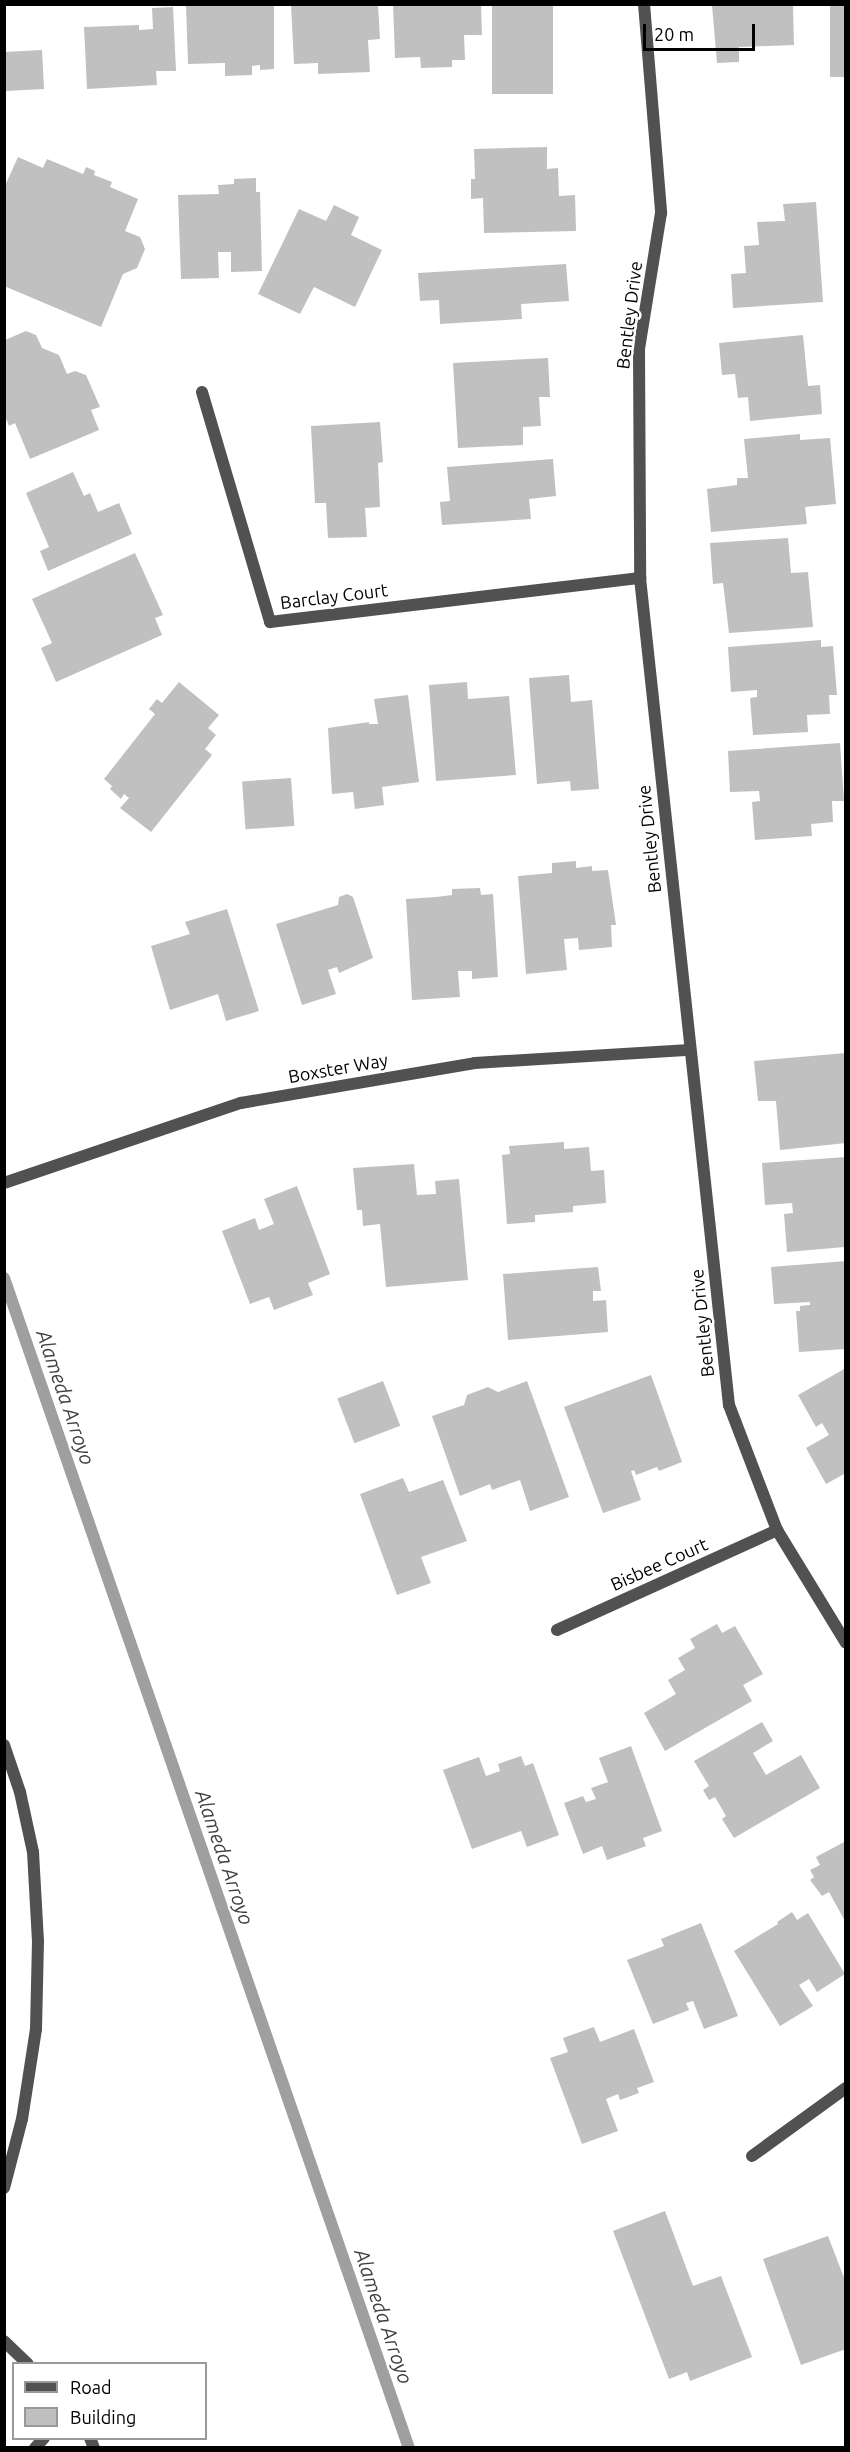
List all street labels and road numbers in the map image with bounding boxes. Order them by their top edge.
street label: Bentley Drive [612,260,646,370]
street label: Barclay Court [279,579,389,613]
street label: Bentley Drive [633,784,665,894]
street label: Boxster Way [286,1049,390,1087]
street label: Bentley Drive [686,1268,718,1378]
street label: Bisbee Court [607,1533,711,1595]

